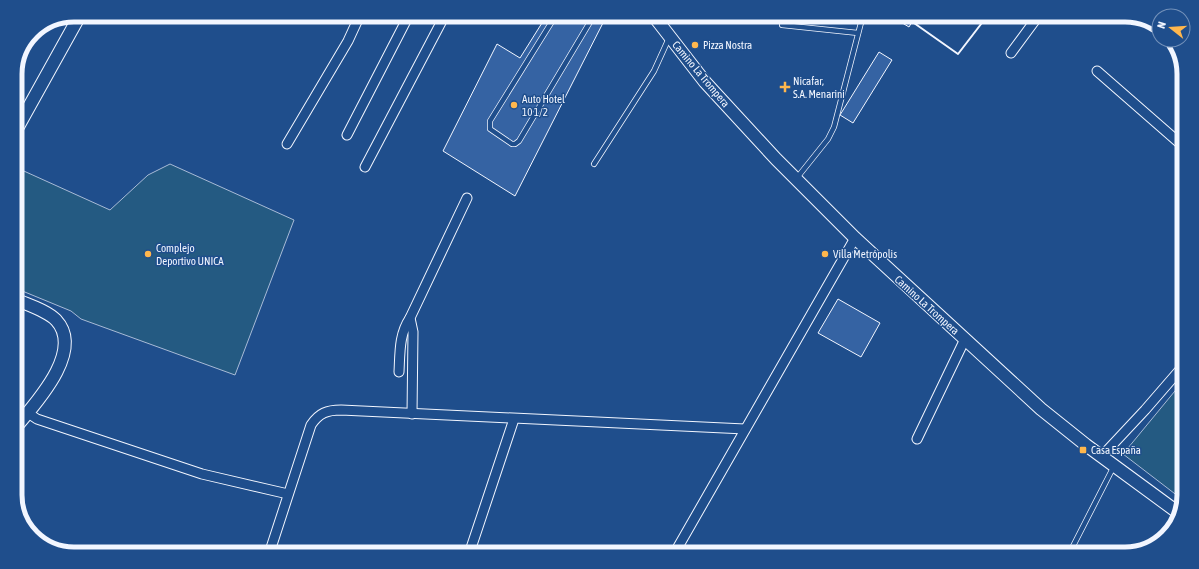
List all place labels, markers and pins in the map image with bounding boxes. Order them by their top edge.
place label: Pizza Nostra [703,39,752,51]
marker: Pizza Nostra [690,40,700,50]
place label: Nicafar, S.A. Menarini [793,75,845,100]
marker: Nicafar, S.A. Menarini [780,82,790,92]
place label: Auto Hotel 10 1/2 [522,93,565,118]
marker: Auto Hotel 10 1/2 [509,100,519,110]
place label: Complejo Deportivo UNICA [156,242,224,267]
place label: Villa Metrópolis [833,248,897,260]
marker: Complejo Deportivo UNICA [143,249,153,259]
marker: Villa Metrópolis [820,249,830,259]
place label: Casa España [1091,444,1141,456]
marker: Casa España [1078,445,1088,455]

